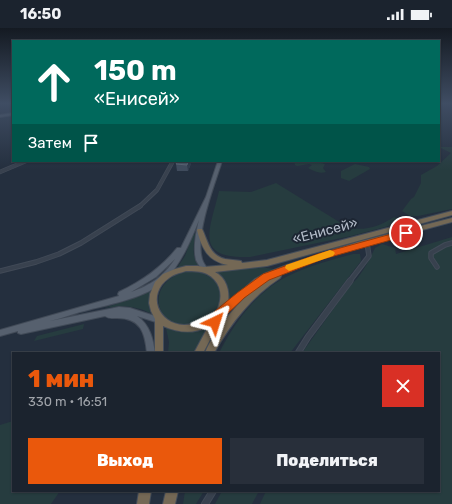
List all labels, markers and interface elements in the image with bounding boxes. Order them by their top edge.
text: 16:50 [20,5,62,23]
text: 150 m [94,54,177,87]
icon: ahead [28,56,80,108]
text: «Енисей» [94,88,180,110]
icon: arrive [80,132,102,154]
text: Затем [28,134,72,152]
street label: «Енисей» [291,214,359,248]
pin [389,216,423,250]
icon: arrive [395,222,417,244]
position arrow [194,301,236,343]
text: 1 мин [28,365,94,393]
button: close [382,365,424,407]
text: 330 m · 16:51 [28,394,107,409]
button: Выход [28,438,222,484]
button: Поделиться [230,438,424,484]

